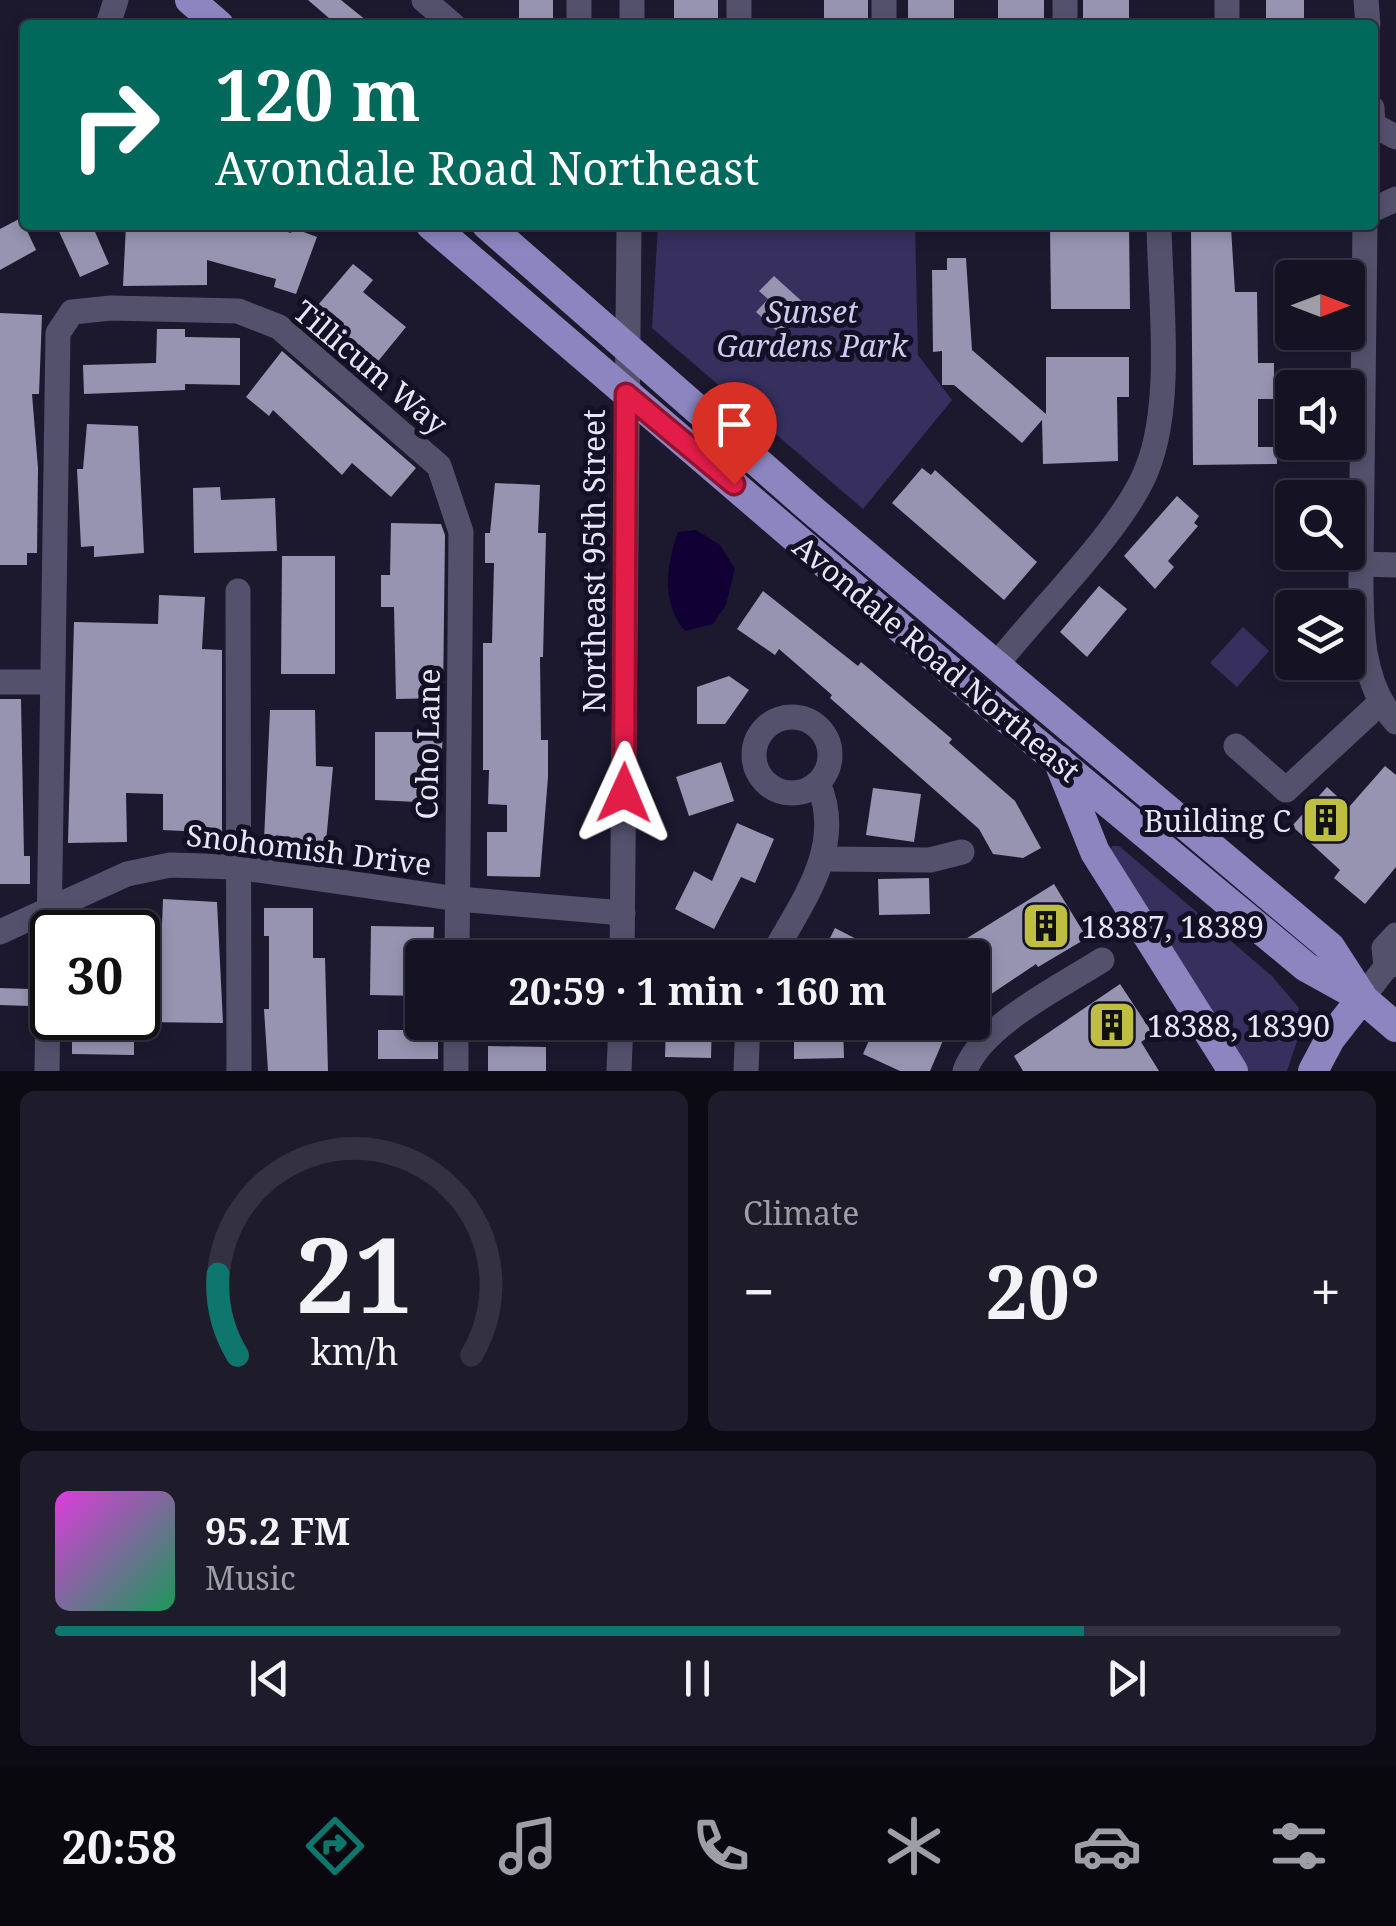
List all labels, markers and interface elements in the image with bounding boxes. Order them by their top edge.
text: 120 m [215,46,421,142]
icon: right [50,60,180,190]
text: Avondale Road Northeast [215,137,759,198]
north arrow [1275,260,1365,350]
map controls [1275,260,1365,680]
street label: Tillicum Way [286,291,456,443]
park label: Sunset Gardens Park [716,291,909,366]
button: sound [1275,370,1365,460]
pin [692,382,777,485]
icon: arrive [707,397,762,452]
street label: Northeast 95th Street [573,409,614,713]
button: search [1275,480,1365,570]
street label: Avondale Road Northeast [785,526,1089,790]
button: layers [1275,590,1365,680]
street label: Coho Lane [405,668,449,820]
position arrow [572,741,676,845]
building icon: Building C [1300,794,1352,846]
place label: Building C [1144,800,1291,841]
street label: Snohomish Drive [184,814,434,884]
building icon: 18387, 18389 [1020,900,1072,952]
place label: 18387, 18389 [1081,906,1264,947]
speed limit sign: 30 [30,910,160,1040]
text: 20:59 · 1 min · 160 m [508,964,887,1016]
building icon: 18388, 18390 [1086,999,1138,1051]
place label: 18388, 18390 [1147,1005,1330,1046]
text: Climate [743,1191,859,1234]
text: 21 [295,1202,413,1343]
text: 20° [985,1239,1100,1341]
text: − [743,1253,775,1328]
text: + [1310,1253,1341,1328]
text: km/h [310,1327,398,1375]
text: 95.2 FM [205,1504,350,1556]
text: Music [205,1556,296,1599]
icon: previous [242,1651,297,1706]
icon: pause [670,1651,725,1706]
icon: next [1099,1651,1154,1706]
icon: directions [300,1811,370,1881]
icon: music [493,1811,563,1881]
icon: phone [686,1811,756,1881]
icon: climate [879,1811,949,1881]
icon: car [1072,1811,1142,1881]
icon: filters [1264,1811,1334,1881]
text: 20:58 [61,1816,177,1877]

